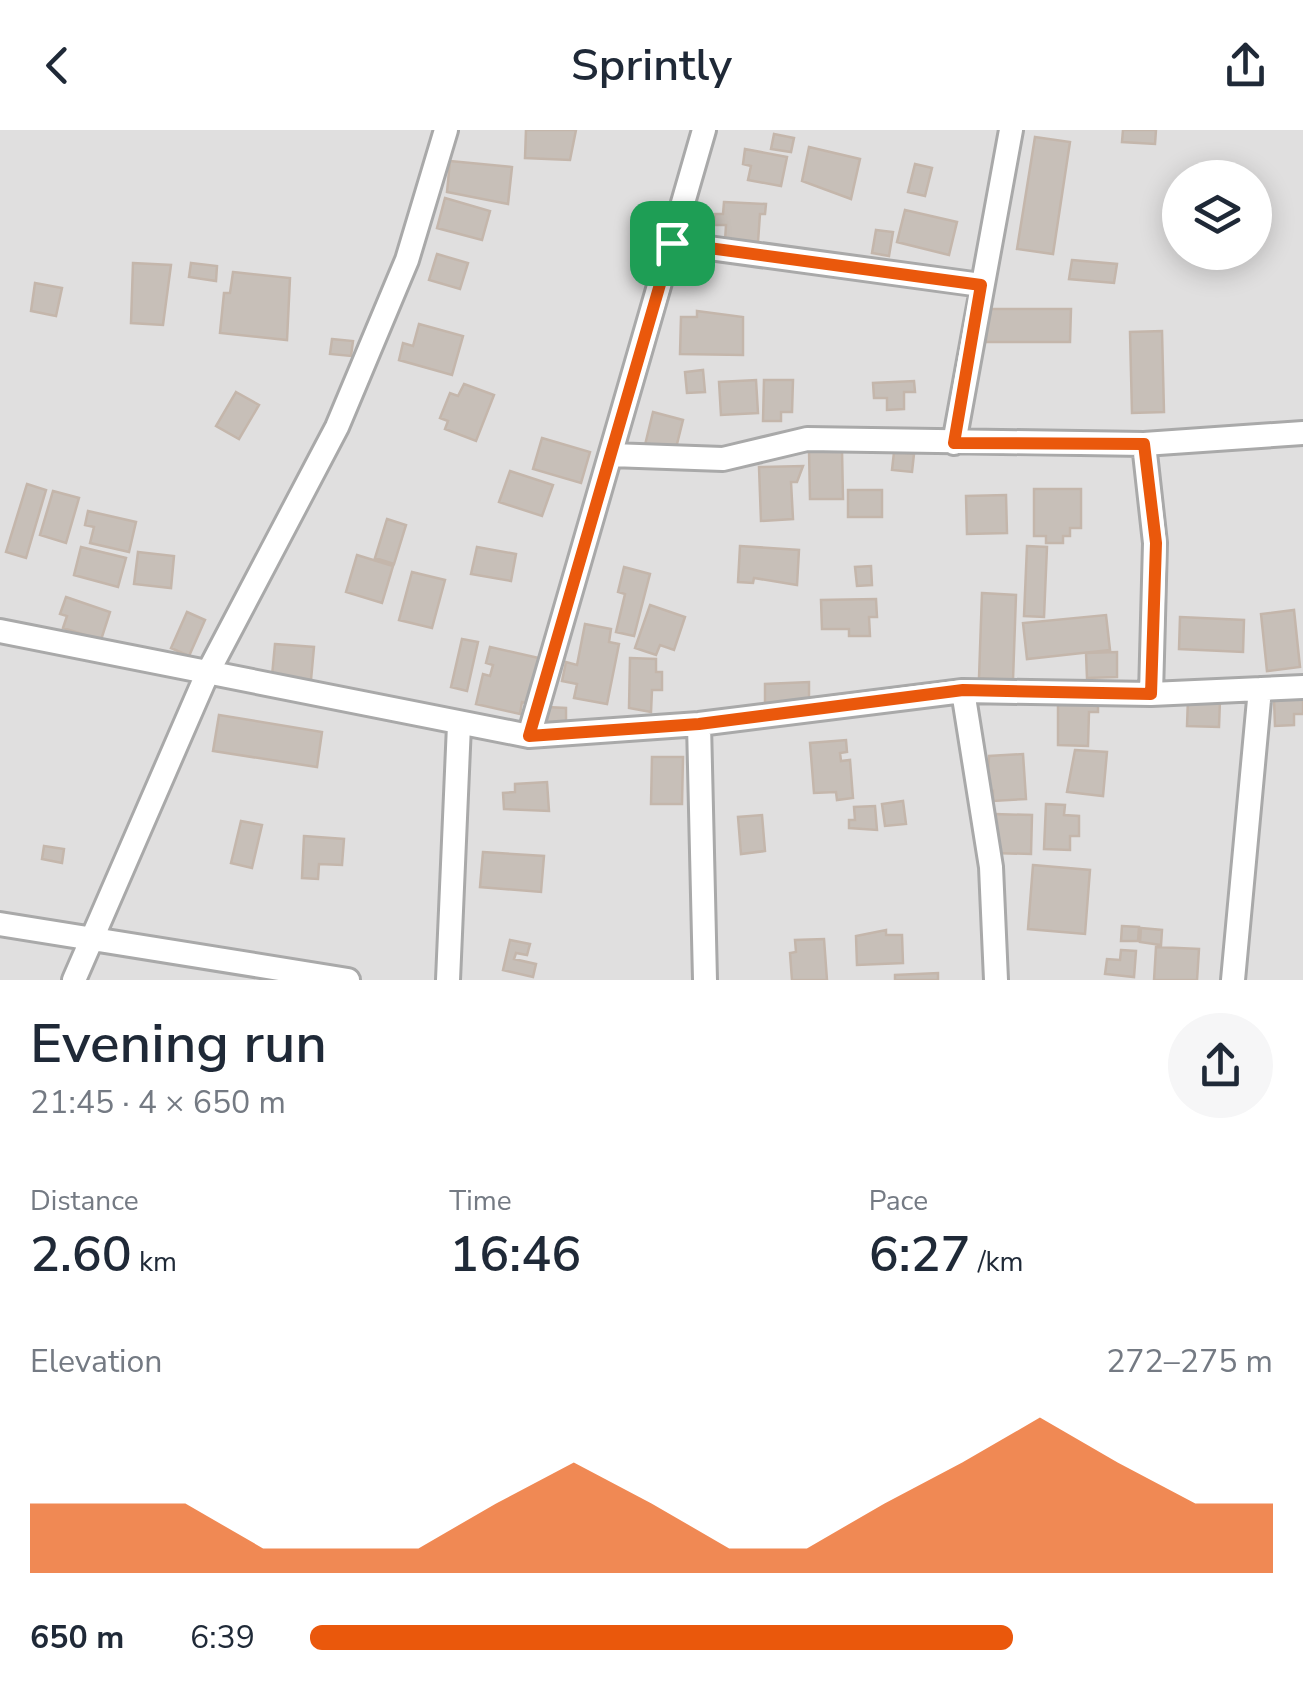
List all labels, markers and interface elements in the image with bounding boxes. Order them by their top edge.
text: Sprintly [571,35,732,96]
icon: back [30,38,85,93]
icon: share [1218,38,1273,93]
map controls [1162,160,1272,270]
button: layers [1162,160,1272,270]
pin [630,201,715,286]
icon: arrive [645,216,700,271]
text: Evening run [30,1006,327,1081]
button: share [1168,1013,1273,1118]
text: 21:45 · 4 × 650 m [30,1081,286,1124]
text: Distance [30,1182,139,1220]
text: Time [449,1182,512,1220]
text: Pace [869,1182,928,1220]
text: 2.60 [30,1220,132,1289]
text: 16:46 [449,1220,581,1289]
text: 6:27 [869,1220,971,1289]
text: km [132,1243,177,1281]
text: /km [971,1243,1024,1281]
text: Elevation [30,1340,163,1383]
text: 272–275 m [1106,1340,1273,1383]
text: 650 m [30,1616,124,1659]
text: 6:39 [190,1616,255,1659]

